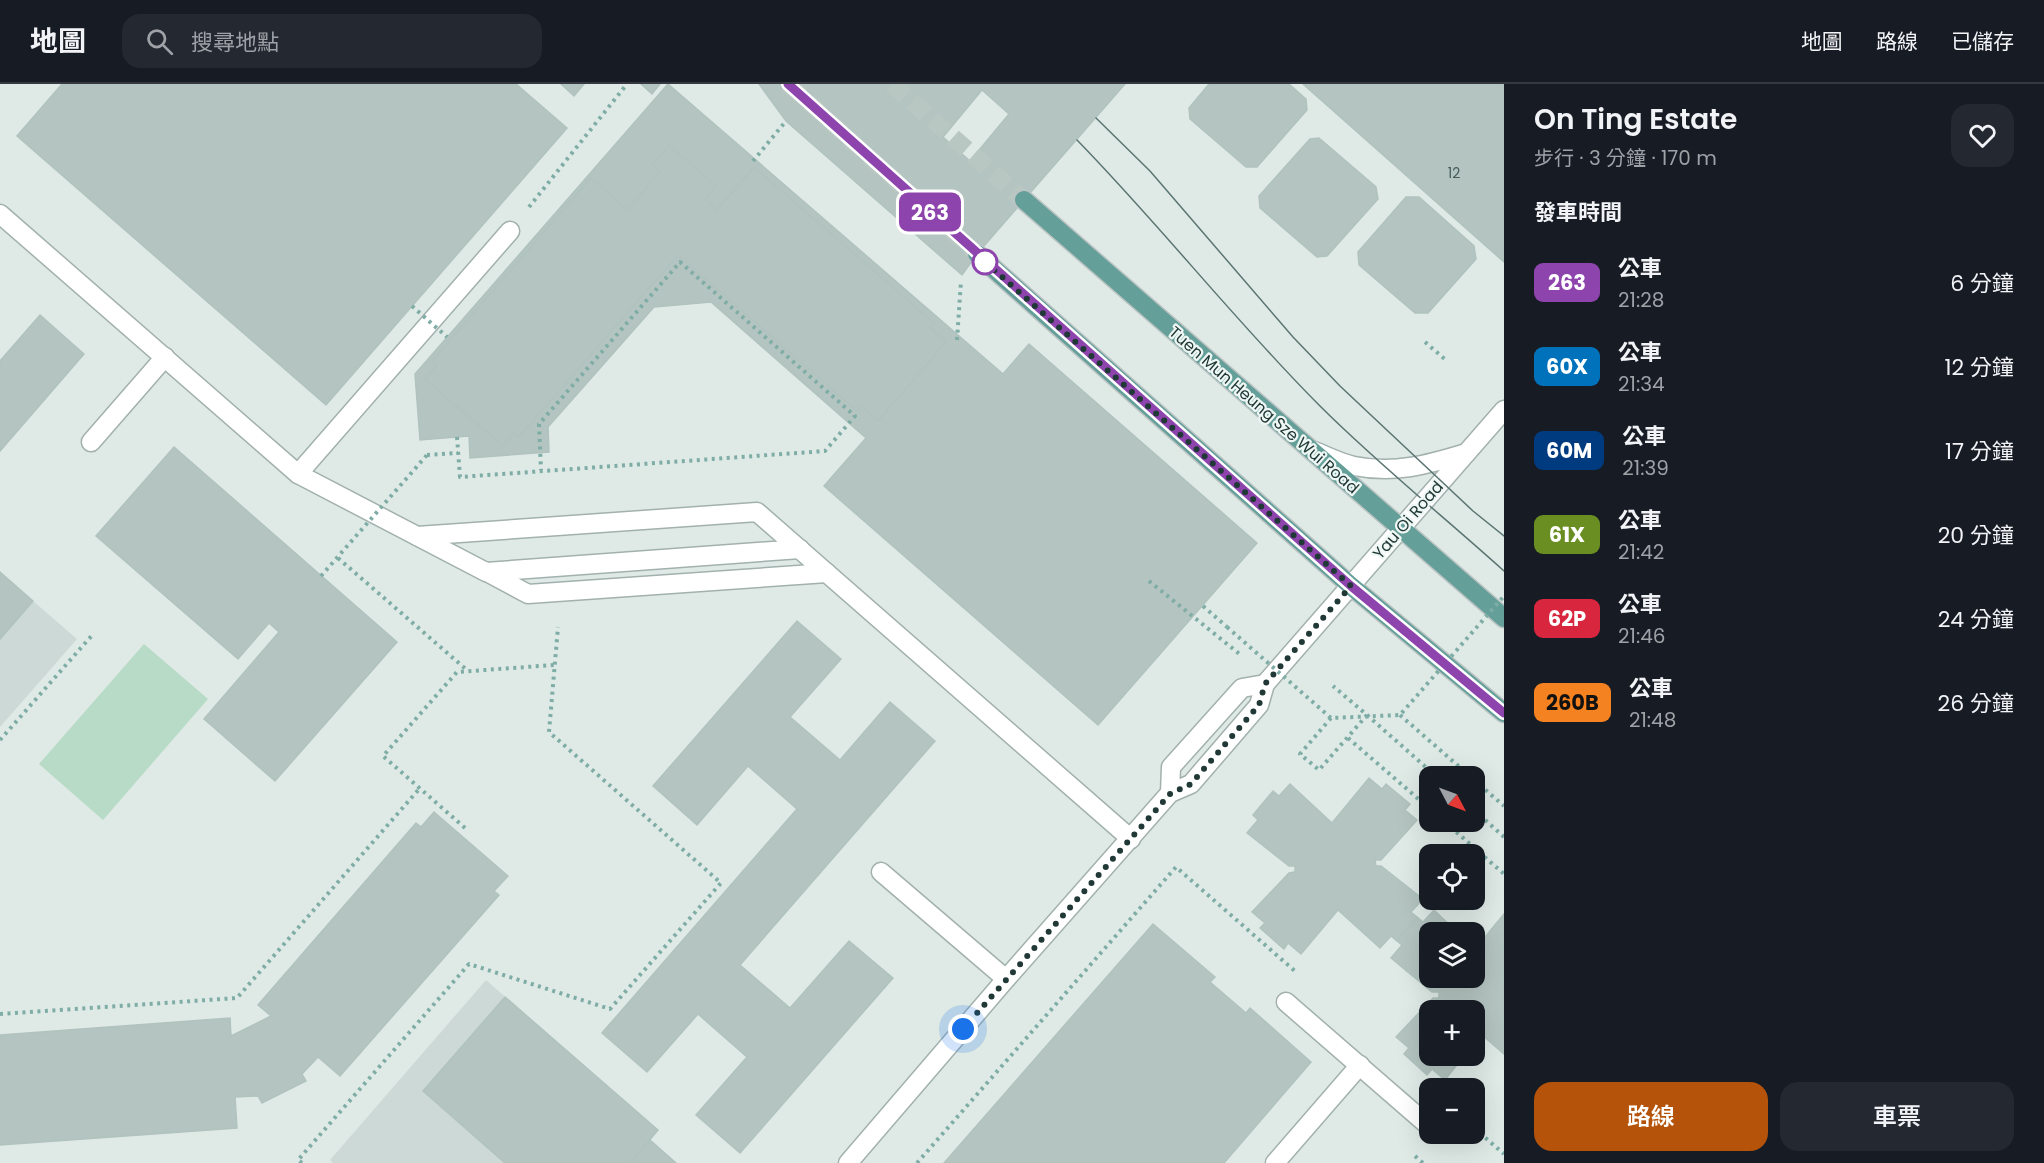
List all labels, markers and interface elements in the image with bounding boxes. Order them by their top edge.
search box [122,14,542,68]
text: 地圖 [30,22,86,61]
icon: search [143,25,176,58]
text: 搜尋地點 [191,27,279,58]
text: 地圖 [1801,27,1843,56]
text: 路線 [1876,27,1918,56]
text: 已儲存 [1951,27,2014,56]
text: On Ting Estate [1534,100,1737,139]
button: heart [1951,104,2014,167]
text: 步行 · 3 分鐘 · 170 m [1534,144,1717,172]
house number: 12 [1448,163,1460,183]
line badge: 263 [896,192,964,232]
text: 發車時間 [1534,197,1622,228]
text: 263 [911,198,949,227]
unlabelled marker [972,249,998,275]
text: 公車 [1618,253,1662,284]
text: 263 [1548,268,1586,297]
text: 6 分鐘 [1950,268,2014,299]
text: 21:28 [1618,286,1664,314]
street label: Tuen Mun Heung Sze Wui Road [1164,321,1364,499]
text: 公車 [1618,337,1662,368]
text: 60X [1546,352,1588,381]
text: 12 分鐘 [1944,352,2014,383]
text: 21:34 [1618,370,1665,398]
text: 公車 [1622,421,1666,452]
text: 60M [1546,436,1592,465]
text: 17 分鐘 [1945,436,2014,467]
text: 21:39 [1622,454,1669,482]
street label: Yau Oi Road [1367,476,1449,564]
text: 公車 [1618,505,1662,536]
text: 61X [1549,520,1585,549]
text: 20 分鐘 [1938,520,2014,551]
text: 21:42 [1618,538,1664,566]
text: 公車 [1618,589,1662,620]
text: 62P [1548,604,1586,633]
text: 24 分鐘 [1938,604,2014,635]
text: 21:46 [1618,622,1665,650]
text: 公車 [1629,673,1673,704]
text: 260B [1546,688,1599,717]
text: 26 分鐘 [1938,688,2014,719]
text: 21:48 [1629,706,1676,734]
north arrow [1419,766,1485,832]
map controls [1419,766,1485,1144]
button: locate [1419,844,1485,910]
button: layers [1419,922,1485,988]
button: + [1419,1000,1485,1066]
your location [948,1014,978,1044]
button: − [1419,1078,1485,1144]
button: 路線 [1534,1082,1768,1151]
button: 車票 [1780,1082,2014,1151]

